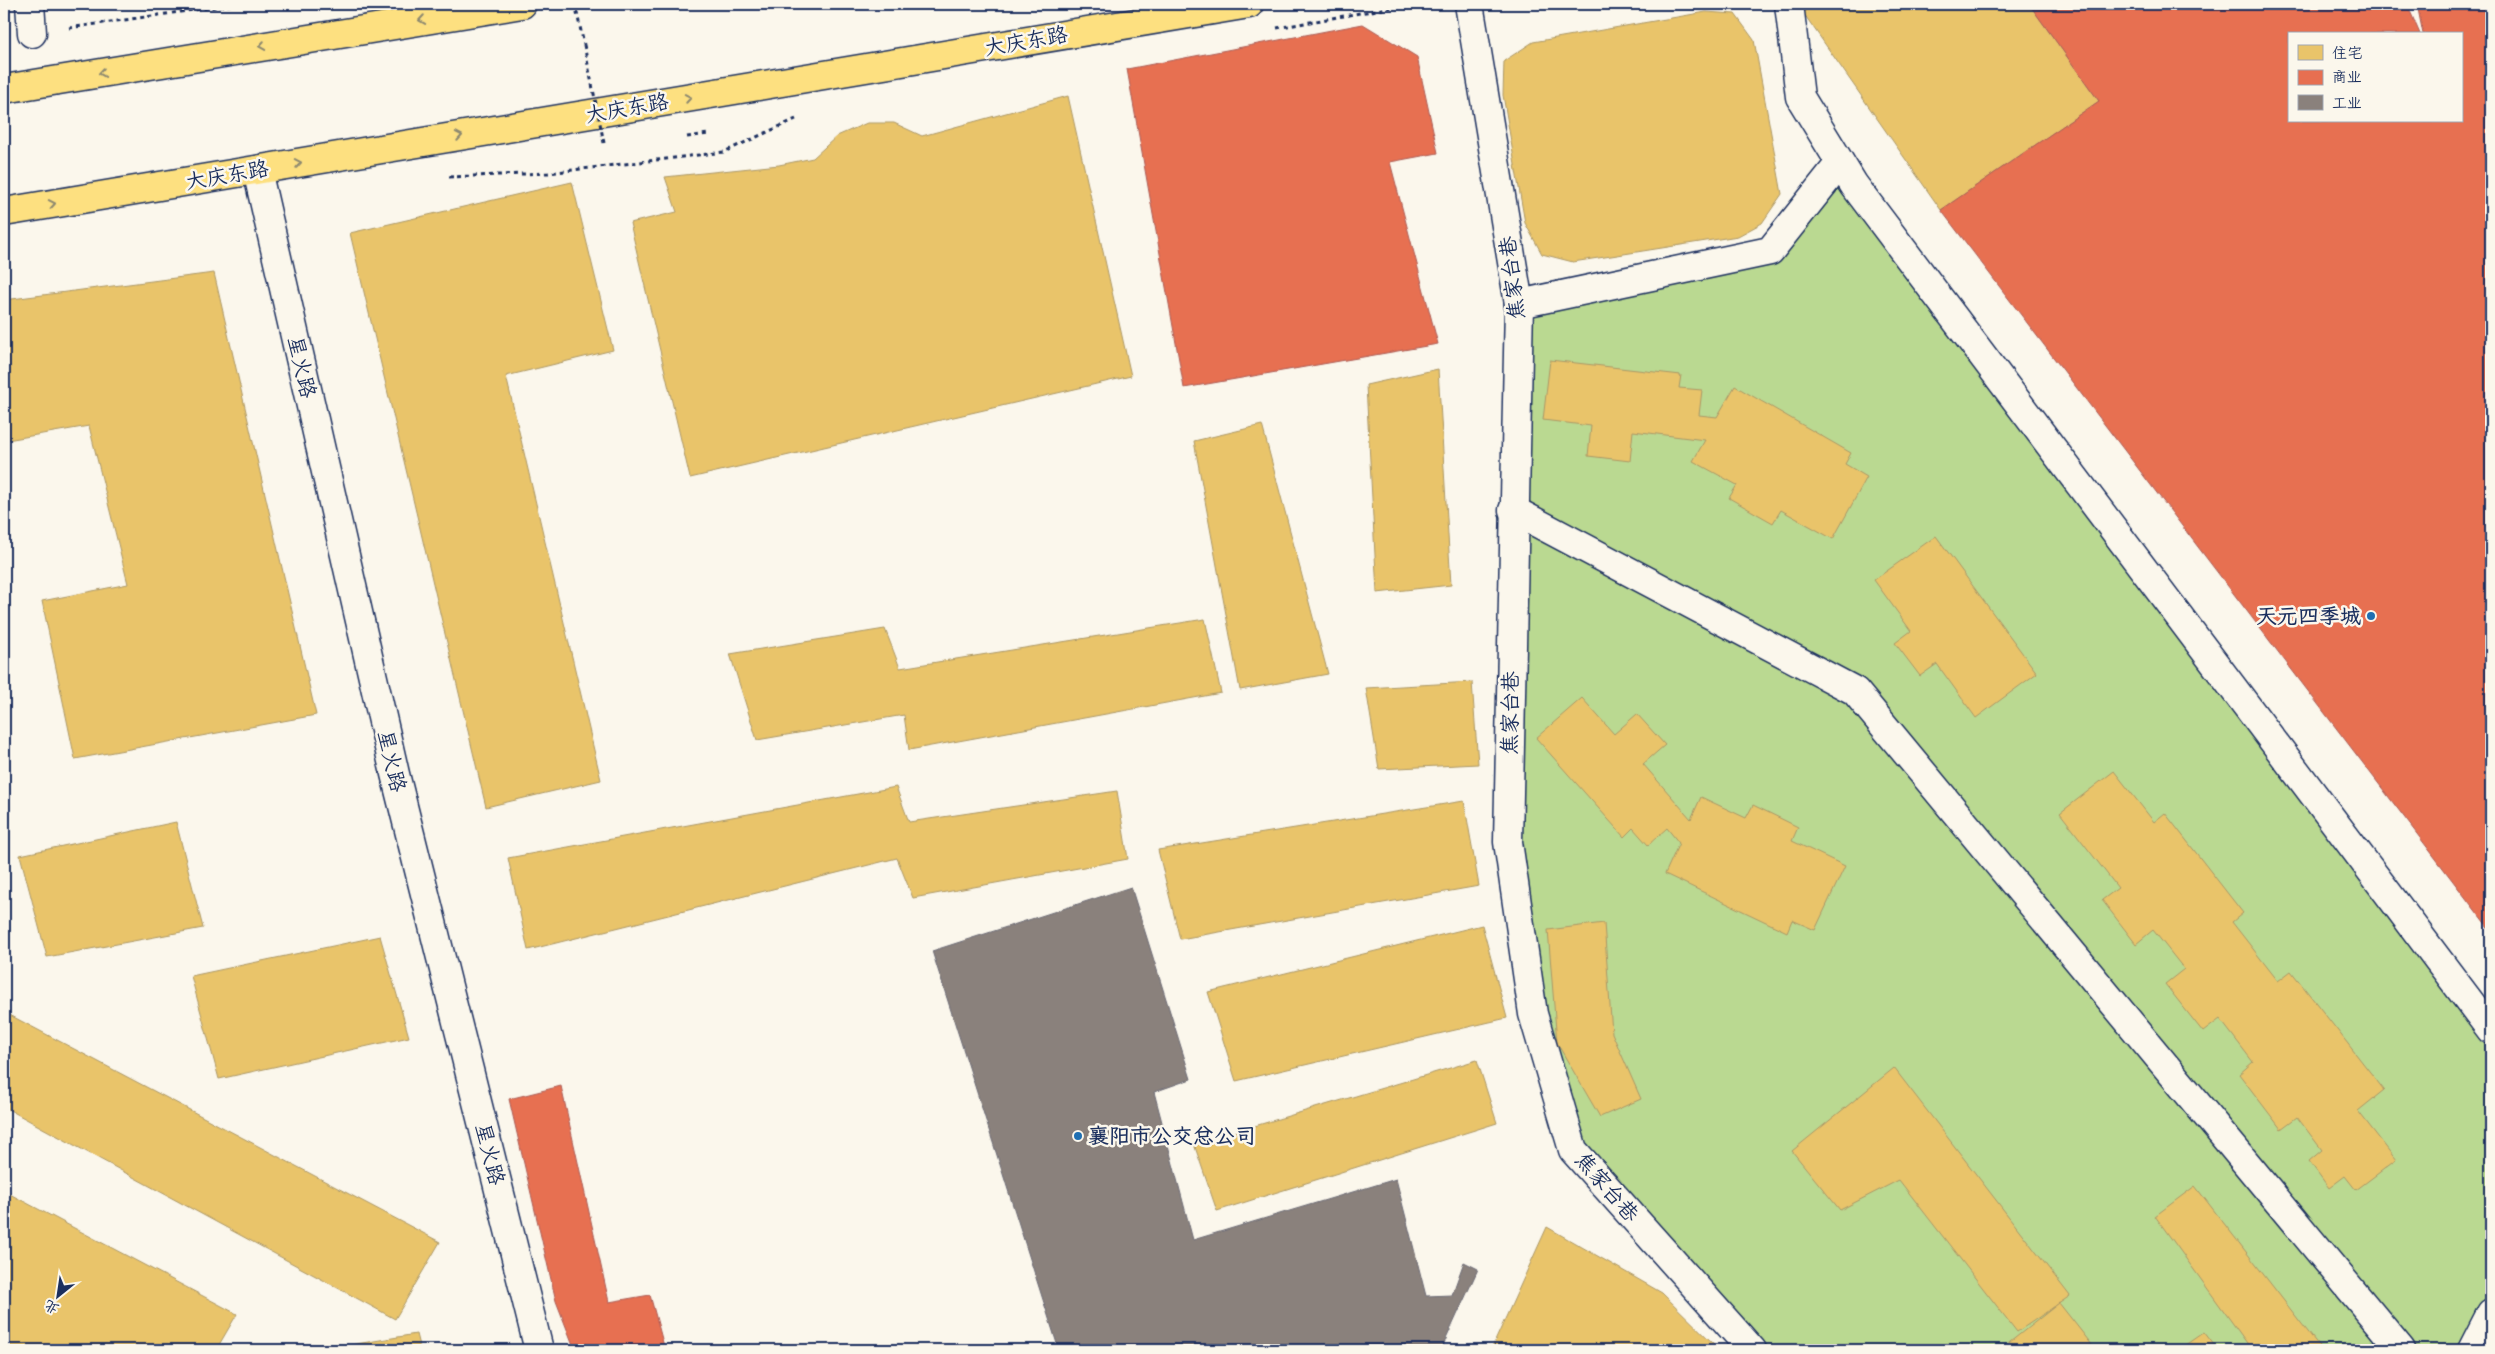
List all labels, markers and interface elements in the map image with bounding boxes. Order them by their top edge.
one-way arrow [418,15,427,25]
street label: 大庆东路 [982,21,1070,61]
legend [2288,32,2462,122]
one-way arrow [258,41,266,51]
text: 住宅 [2332,44,2362,63]
one-way arrow [97,67,106,77]
text: 商业 [2332,68,2362,87]
street label: 大庆东路 [583,88,671,128]
one-way arrow [684,93,692,103]
text: 工业 [2332,94,2362,113]
one-way arrow [454,132,463,142]
street label: 大庆东路 [183,155,271,195]
one-way arrow [294,158,303,168]
one-way arrow [47,200,56,210]
street label: 焦家台巷 [1494,235,1530,321]
street label: 星火路 [282,333,322,401]
place label: 天元四季城 [2256,603,2361,629]
marker: 天元四季城 [2365,610,2377,622]
street label: 焦家台巷 [1496,671,1524,755]
street label: 星火路 [372,727,412,795]
street label: 星火路 [470,1120,510,1188]
place label: 襄阳市公交总公司 [1088,1123,1256,1149]
marker: 襄阳市公交总公司 [1072,1130,1084,1142]
street label: 焦家台巷 [1570,1147,1644,1227]
north arrow [32,1272,82,1322]
text: 北 [41,1296,62,1318]

